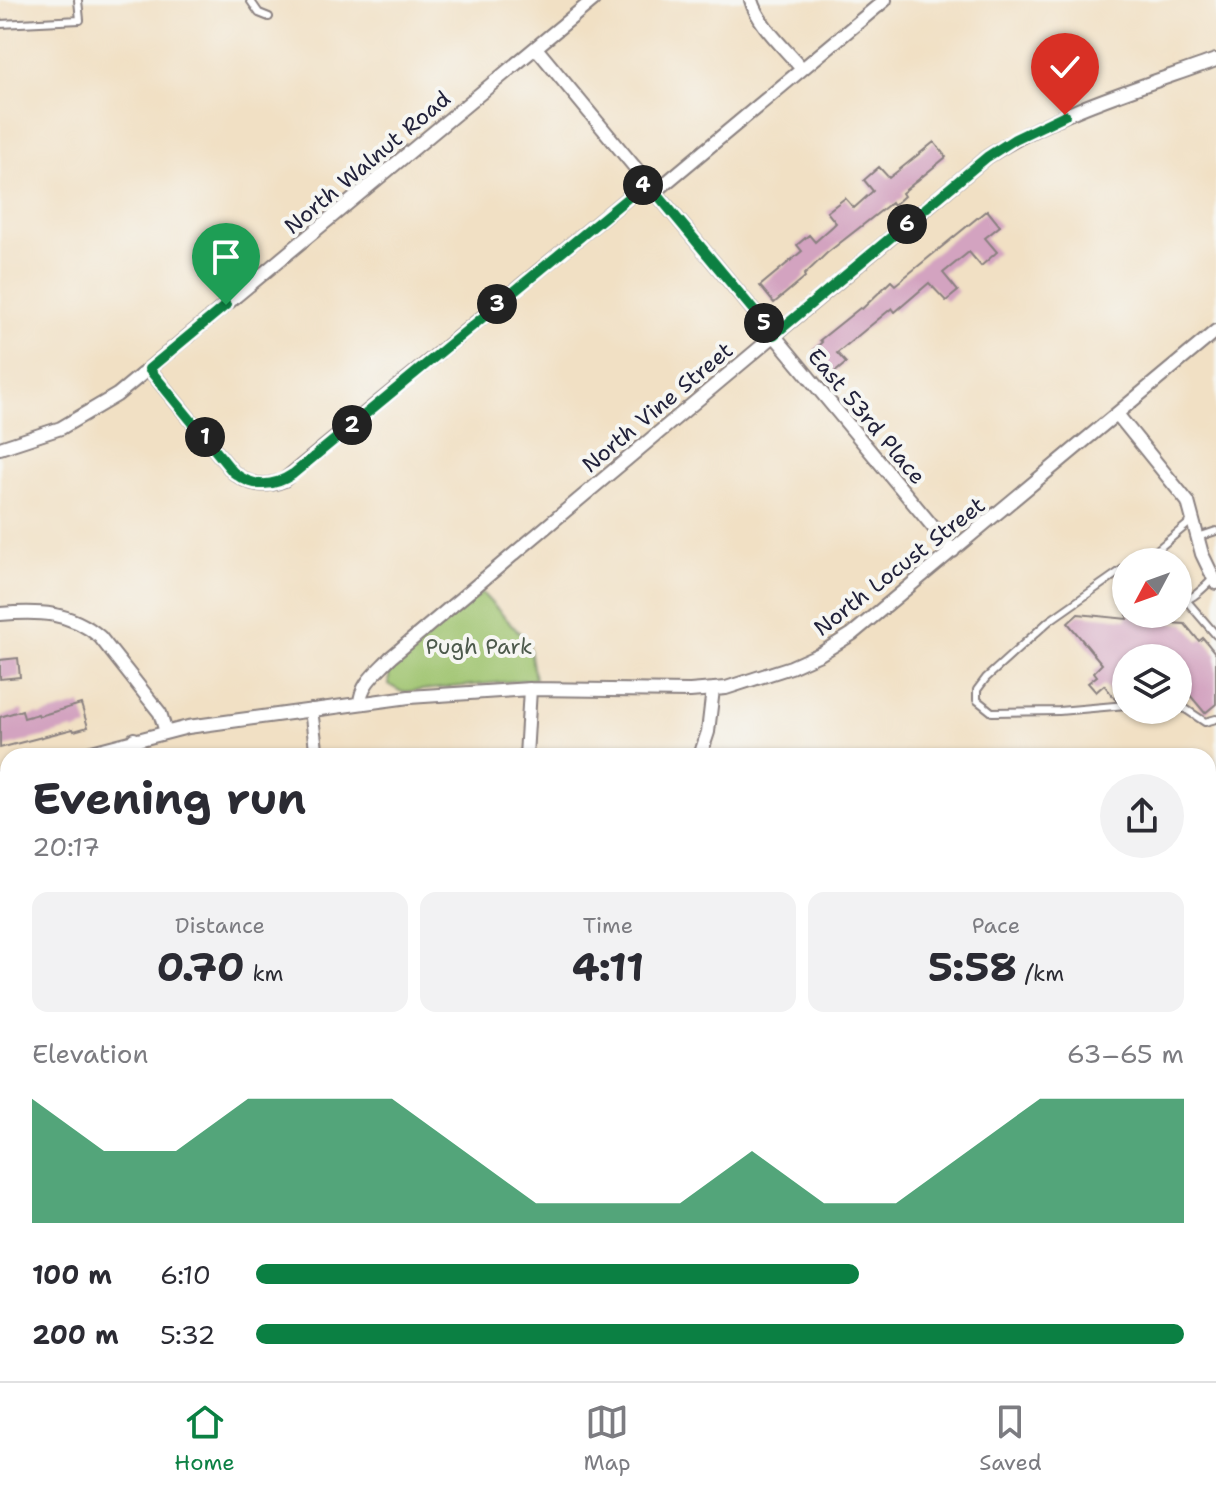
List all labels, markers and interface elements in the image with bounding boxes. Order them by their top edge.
pin [1031,33,1099,115]
icon: check [1043,45,1087,89]
street label: North Walnut Road [278,84,457,240]
pin: 4 [623,165,663,205]
text: 4 [635,170,651,199]
pin: 6 [887,204,927,244]
text: 6 [899,209,915,238]
pin [192,223,260,305]
icon: arrive [204,235,248,279]
pin: 3 [477,284,517,324]
text: 3 [489,289,505,318]
pin: 5 [744,303,784,343]
text: 5 [757,308,771,337]
street label: North Vine Street [576,336,739,479]
street label: East 53rd Place [801,342,932,490]
pin: 2 [332,405,372,445]
text: 2 [344,410,360,439]
pin: 1 [185,417,225,457]
text: 1 [200,422,210,451]
street label: North Locust Street [808,490,991,642]
north arrow [1112,548,1192,628]
map controls [1112,548,1192,724]
park label: Pugh Park [425,632,533,661]
button: layers [1112,644,1192,724]
text: Evening run [32,769,306,828]
button: share [1100,774,1184,858]
text: 20:17 [32,829,100,864]
text: Distance [175,911,265,940]
text: Time [583,911,633,940]
text: Pace [972,911,1020,940]
text: 0.70 [156,940,245,994]
text: 4:11 [572,940,644,994]
text: 5:58 [928,940,1017,994]
text: km [245,959,284,988]
text: /km [1017,959,1064,988]
text: Elevation [32,1036,148,1071]
text: 63–65 m [1067,1036,1184,1071]
text: 100 m [32,1257,112,1292]
text: 6:10 [160,1257,211,1292]
text: 200 m [32,1317,119,1352]
text: 5:32 [160,1317,215,1352]
tab: Home [174,1400,235,1477]
tab: Map [583,1400,631,1477]
tab: Saved [979,1400,1042,1477]

